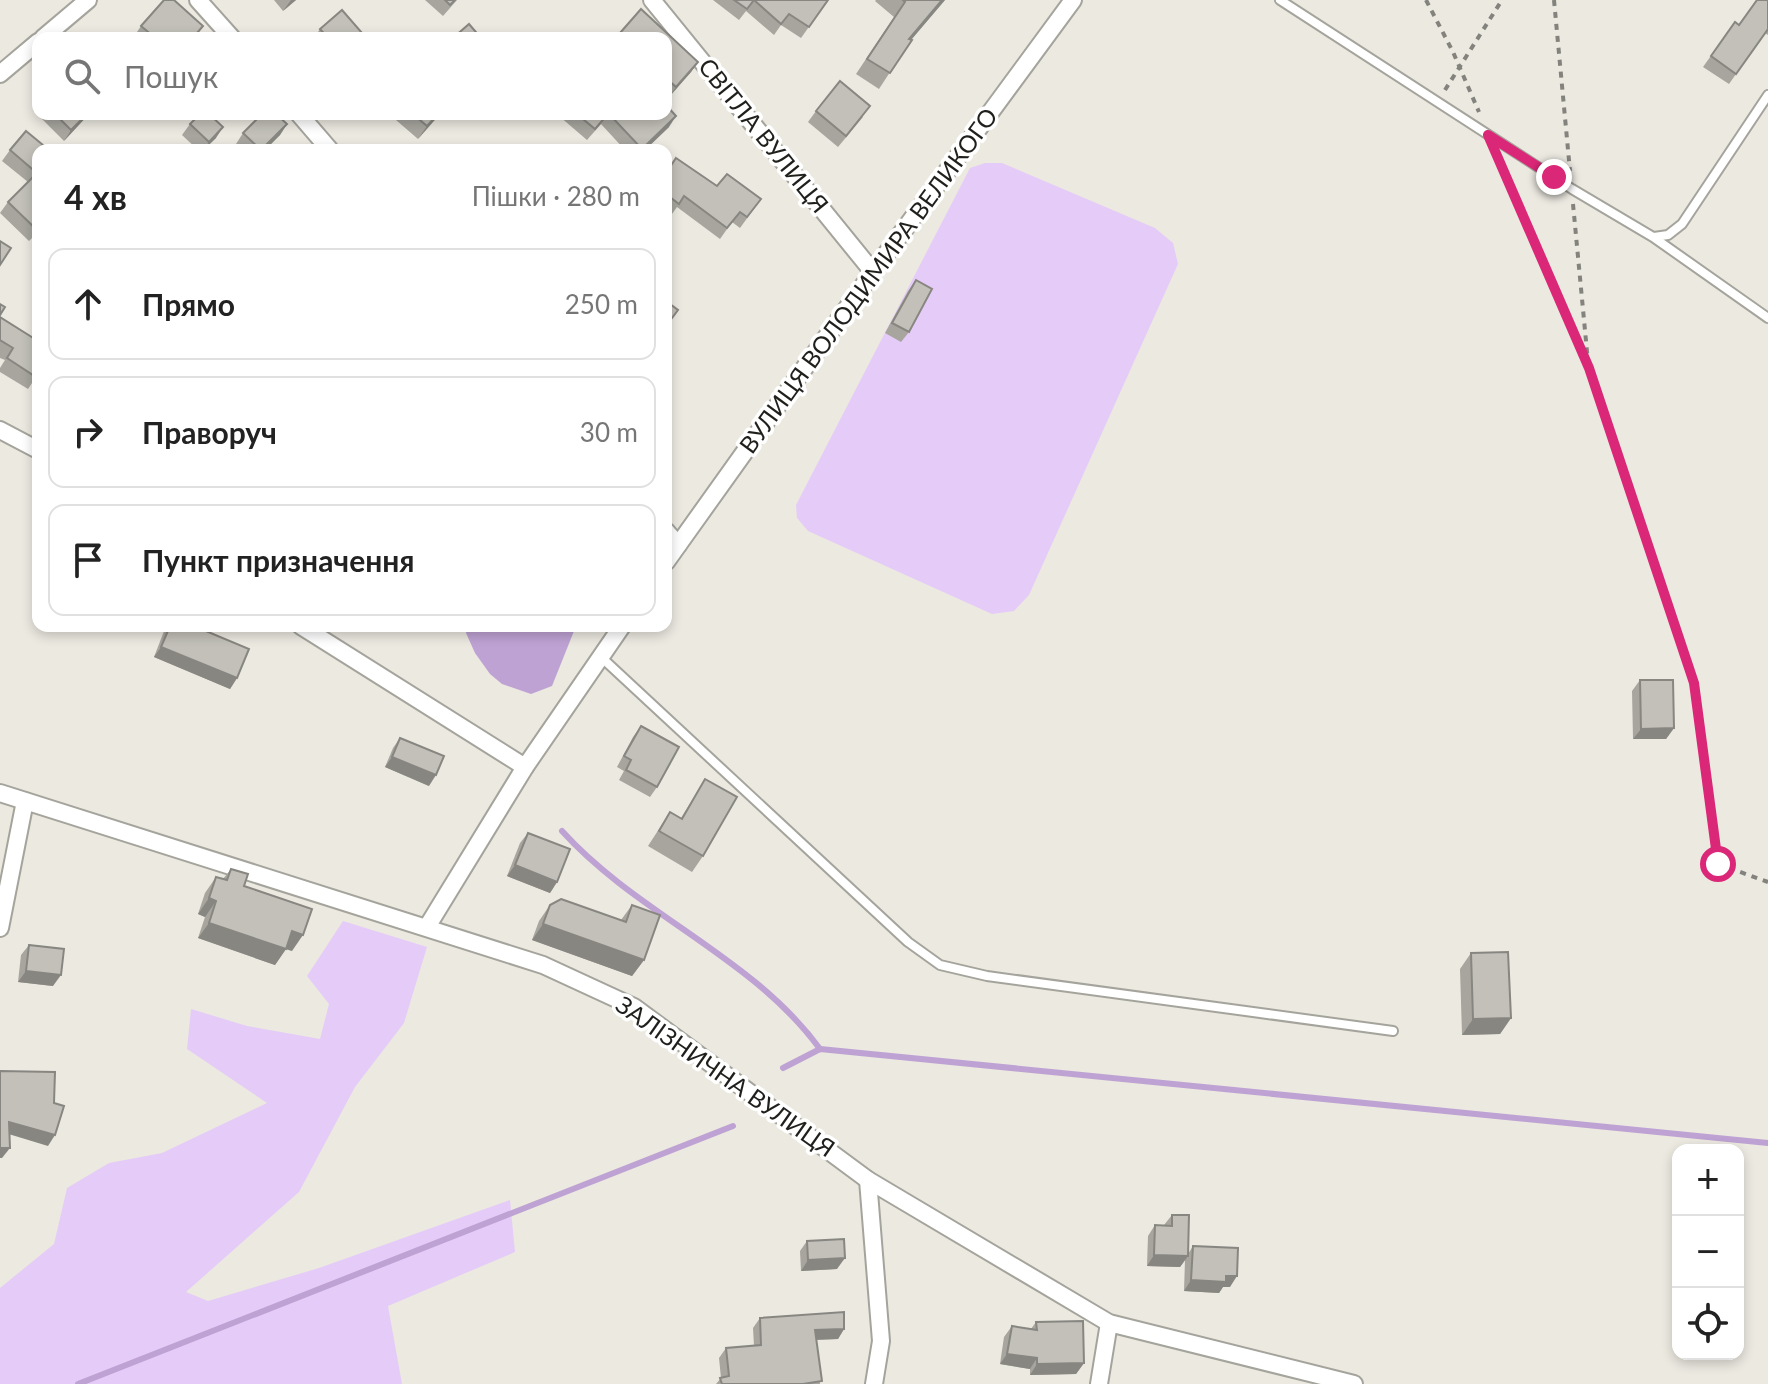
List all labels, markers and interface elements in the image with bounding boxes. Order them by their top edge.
search box [32,32,672,120]
street label: СВІТЛА ВУЛИЦЯ [693,52,835,218]
icon: search [60,54,104,98]
text: Пошук [124,58,218,94]
street label: ВУЛИЦЯ ВОЛОДИМИРА ВЕЛИКОГО [733,102,1003,458]
route end [1536,159,1572,195]
text: 4 хв [64,176,127,217]
text: Пішки · 280 m [472,180,640,212]
icon: ahead [66,282,110,326]
text: Прямо [142,286,235,322]
text: 250 m [565,288,638,320]
icon: right [66,410,110,454]
text: Праворуч [142,414,277,450]
text: 30 m [580,416,638,448]
icon: arrive [66,538,110,582]
text: Пункт призначення [142,542,415,578]
route start [1700,846,1736,882]
street label: ЗАЛІЗНИЧНА ВУЛИЦЯ [611,989,841,1162]
map controls [1672,1144,1744,1360]
button: + [1672,1144,1744,1216]
button: − [1672,1216,1744,1288]
button: locate [1672,1288,1744,1360]

